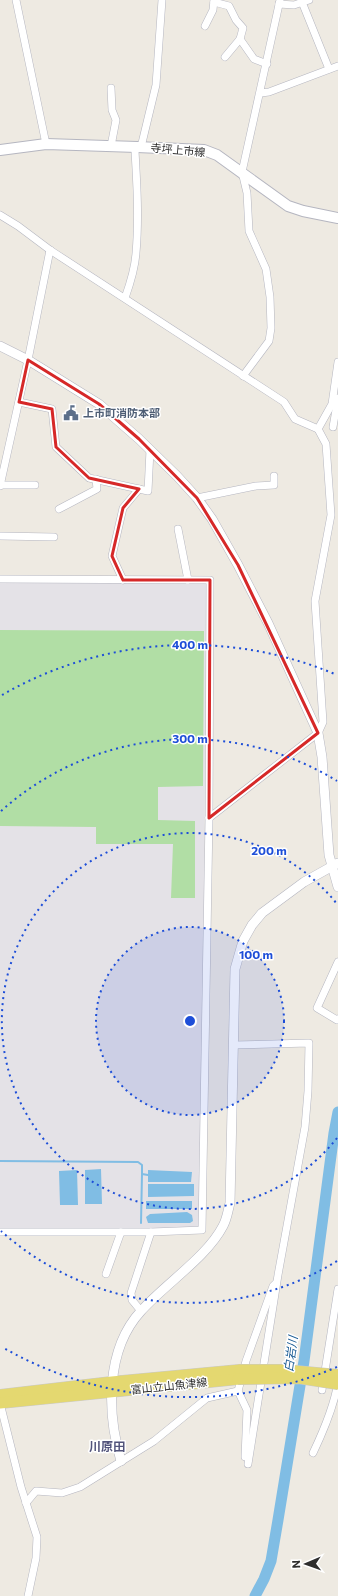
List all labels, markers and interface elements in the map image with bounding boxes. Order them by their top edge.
street label: 寺坪上市線 [150,141,206,158]
public building icon: 上市町消防本部 [62,404,80,422]
place label: 上市町消防本部 [83,406,160,419]
text: 400 m [172,637,208,651]
text: 300 m [172,731,208,745]
text: 200 m [251,843,287,857]
text: 100 m [239,947,273,961]
centre of rings [183,1014,197,1028]
water label: 白岩川 [281,1333,300,1373]
street label: 富山立山魚津線 [130,1375,208,1396]
district label: 川原田 [89,1439,125,1453]
north arrow [286,1544,326,1584]
text: N [289,1560,302,1569]

